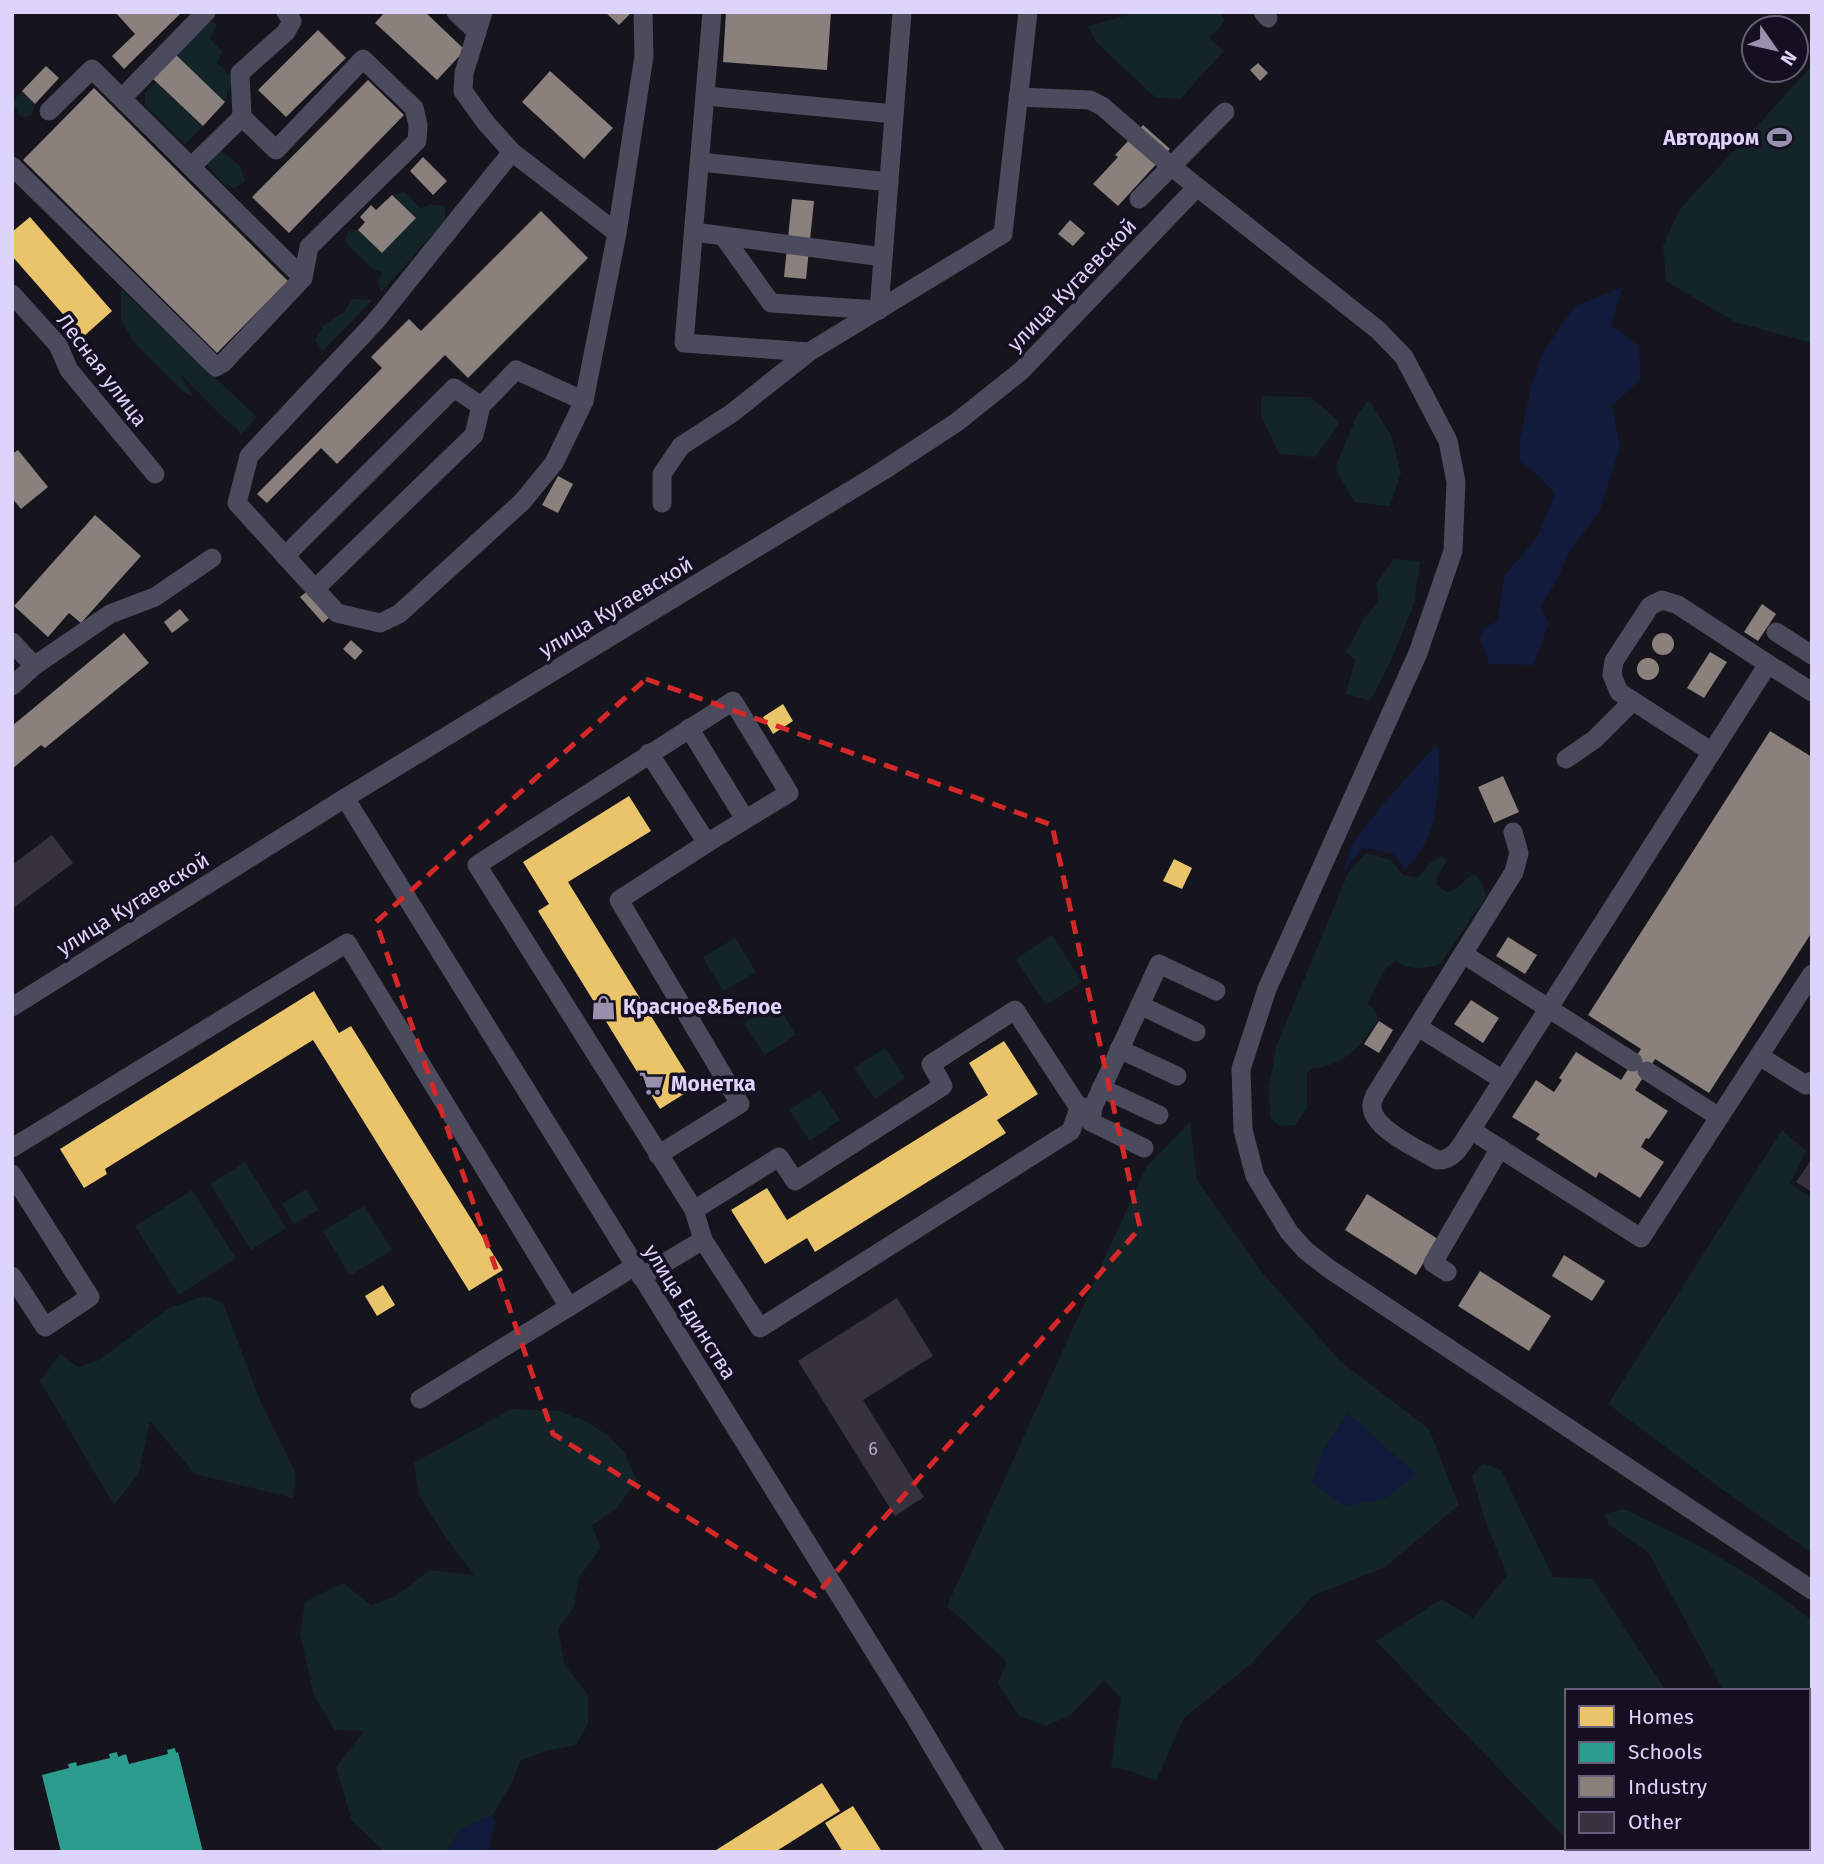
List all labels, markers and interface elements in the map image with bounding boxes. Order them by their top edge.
north arrow [1740,14,1810,84]
text: N [1776,47,1802,70]
sports icon: Автодром [1765,124,1793,152]
place label: Автодром [1662,125,1759,151]
street label: улица Кугаевской [1002,213,1142,357]
street label: Лесная улица [51,308,153,432]
street label: улица Кугаевской [534,551,698,663]
street label: улица Кугаевской [52,847,214,961]
shop icon: Красное&Белое [589,993,617,1021]
place label: Красное&Белое [623,994,782,1020]
supermarket icon: Монетка [637,1070,665,1098]
place label: Монетка [671,1071,756,1097]
street label: улица Единства [638,1240,742,1384]
house number: 6 [868,1438,878,1460]
legend [1565,1689,1810,1850]
text: Homes [1628,1704,1694,1730]
text: Schools [1628,1739,1702,1765]
text: Industry [1628,1774,1708,1800]
text: Other [1628,1809,1682,1835]

